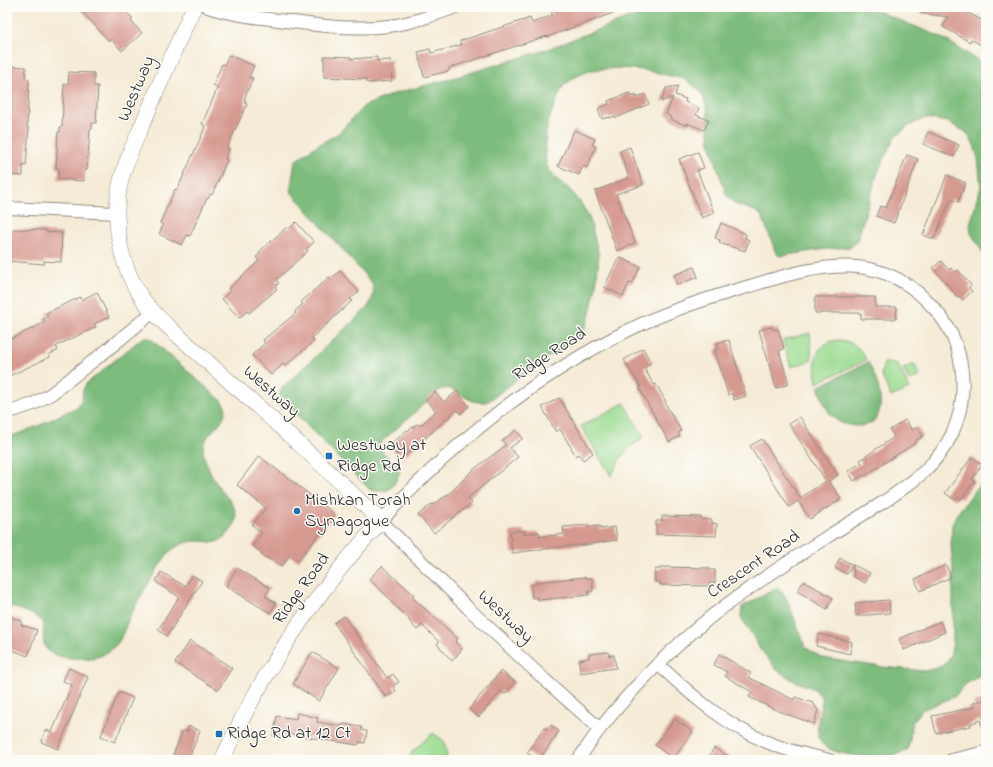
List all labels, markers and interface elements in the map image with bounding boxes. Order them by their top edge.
street label: Westway [112,52,162,126]
street label: Ridge Road [508,321,592,389]
street label: Westway [237,360,305,424]
place label: Westway at Ridge Rd [337,433,426,481]
marker: Westway at Ridge Rd [324,451,334,461]
place label: Mishkan Torah Synagogue [305,488,411,536]
marker: Mishkan Torah Synagogue [292,506,302,516]
street label: Crescent Road [702,524,806,606]
street label: Ridge Road [267,548,338,631]
street label: Westway [471,584,539,650]
place label: Ridge Rd at 12 Ct [227,721,351,748]
marker: Ridge Rd at 12 Ct [214,729,224,739]

